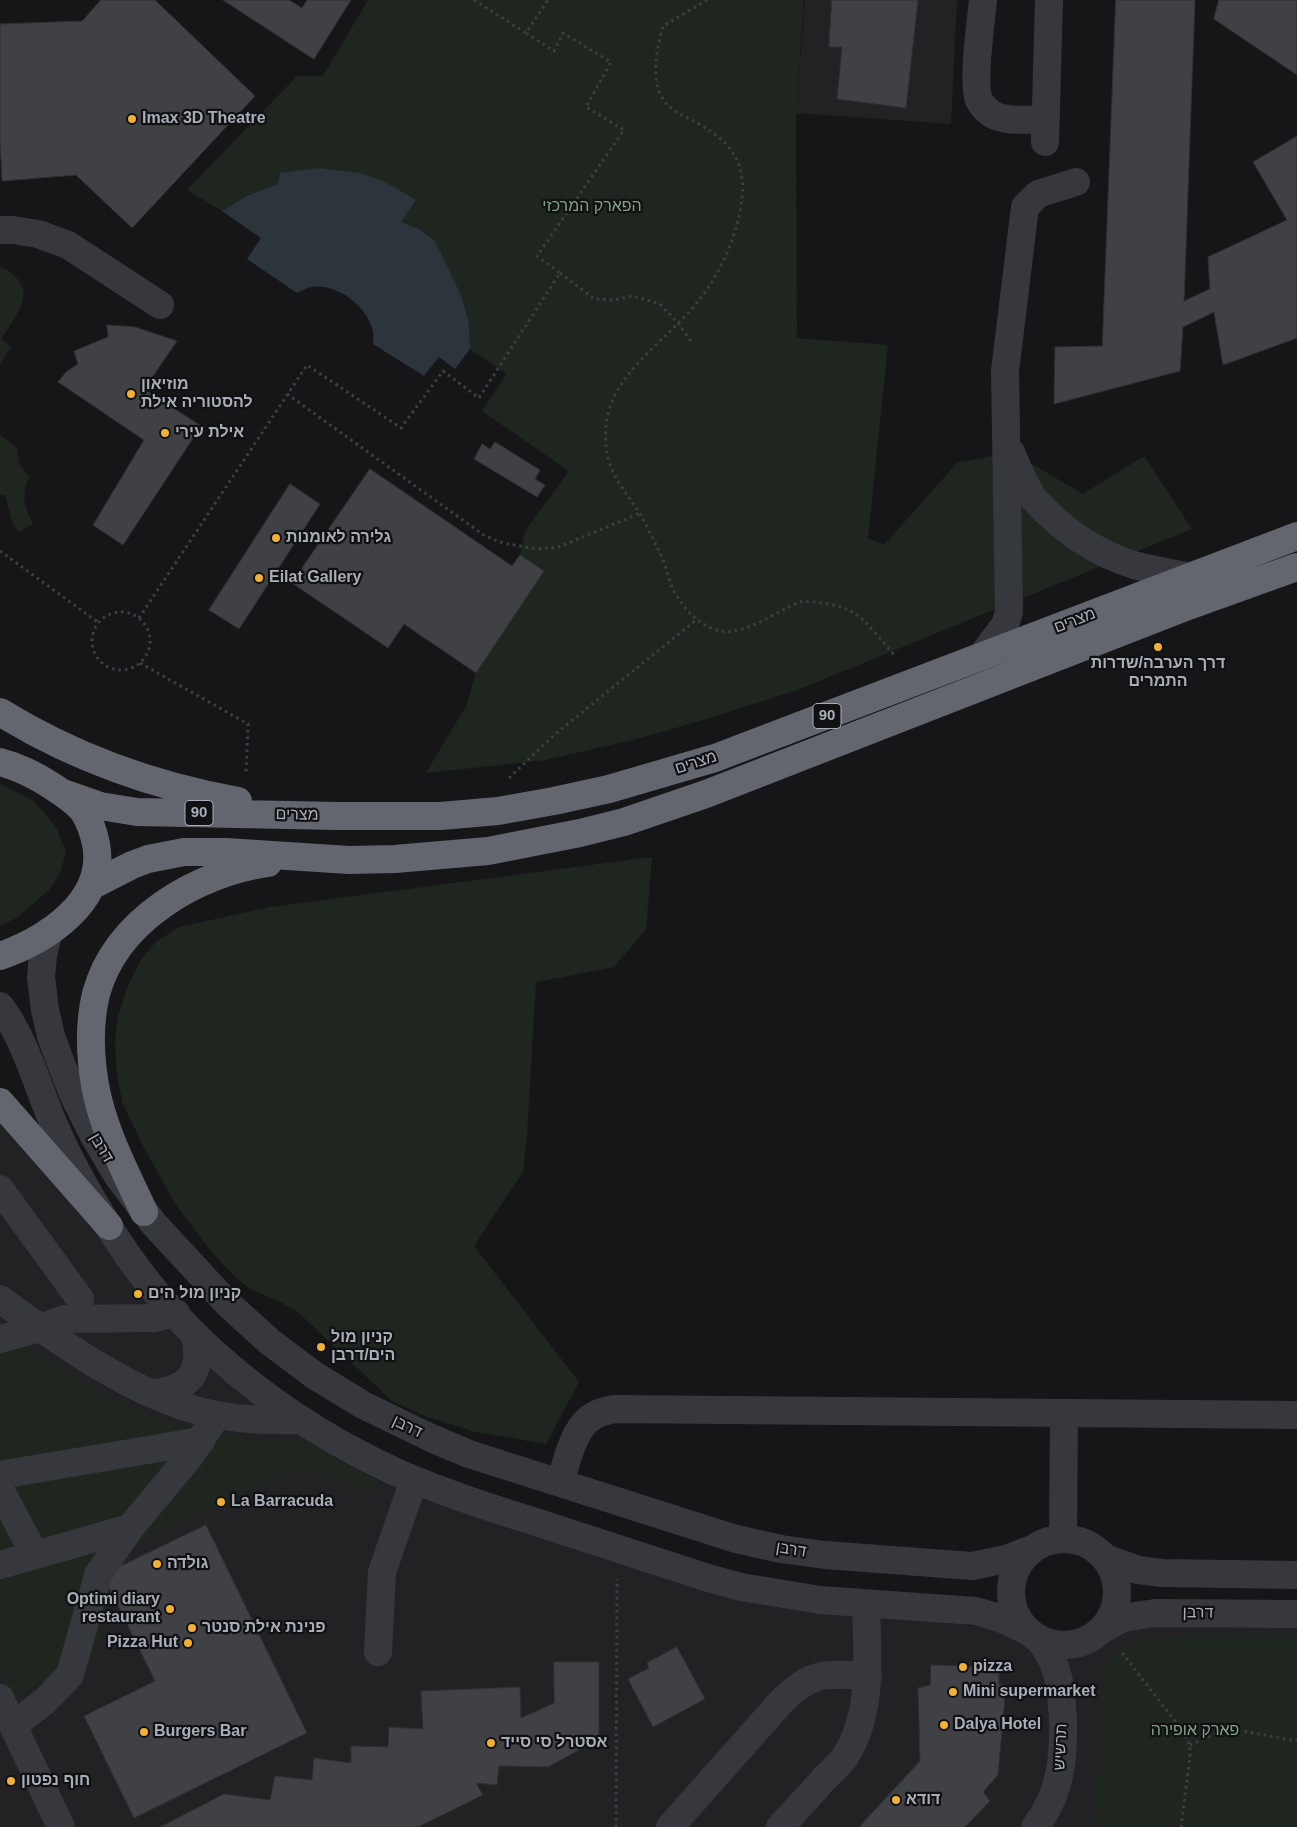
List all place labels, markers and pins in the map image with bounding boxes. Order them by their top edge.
place label: Imax 3D Theatre [142,109,266,129]
marker: Imax 3D Theatre [126,113,138,125]
place label: מוזיאון להסטוריה אילת [141,375,253,413]
marker: מוזיאון להסטוריה אילת [125,388,137,400]
place label: אילת עירי [175,423,244,443]
marker: אילת עירי [159,427,171,439]
place label: גלירה לאומנות [286,528,391,548]
marker: גלירה לאומנות [270,532,282,544]
place label: Eilat Gallery [269,568,361,588]
marker: Eilat Gallery [253,572,265,584]
marker: דרך הערבה/שדרות התמרים [1152,641,1164,653]
place label: דרך הערבה/שדרות התמרים [1091,654,1225,692]
place label: קניון מול הים [148,1284,241,1304]
marker: קניון מול הים [132,1288,144,1300]
place label: קניון מול הים/דרבן [331,1328,395,1366]
marker: קניון מול הים/דרבן [315,1341,327,1353]
place label: La Barracuda [231,1492,333,1512]
marker: La Barracuda [215,1496,227,1508]
place label: גולדה [167,1554,208,1574]
marker: גולדה [151,1558,163,1570]
place label: Optimi diary restaurant [67,1590,160,1628]
marker: Optimi diary restaurant [164,1603,176,1615]
place label: פנינת אילת סנטר [202,1618,326,1638]
marker: פנינת אילת סנטר [186,1622,198,1634]
place label: Pizza Hut [107,1633,178,1653]
marker: Pizza Hut [182,1637,194,1649]
place label: pizza [973,1657,1012,1677]
marker: pizza [957,1661,969,1673]
place label: Mini supermarket [963,1682,1095,1702]
marker: Mini supermarket [947,1686,959,1698]
place label: Dalya Hotel [954,1715,1041,1735]
marker: Dalya Hotel [938,1719,950,1731]
place label: Burgers Bar [154,1722,246,1742]
marker: Burgers Bar [138,1726,150,1738]
place label: אסטרל סי סייד [501,1733,607,1753]
marker: אסטרל סי סייד [485,1737,497,1749]
place label: חוף נפטון [21,1771,90,1791]
marker: חוף נפטון [5,1775,17,1787]
place label: דודא [906,1790,940,1810]
marker: דודא [890,1794,902,1806]

